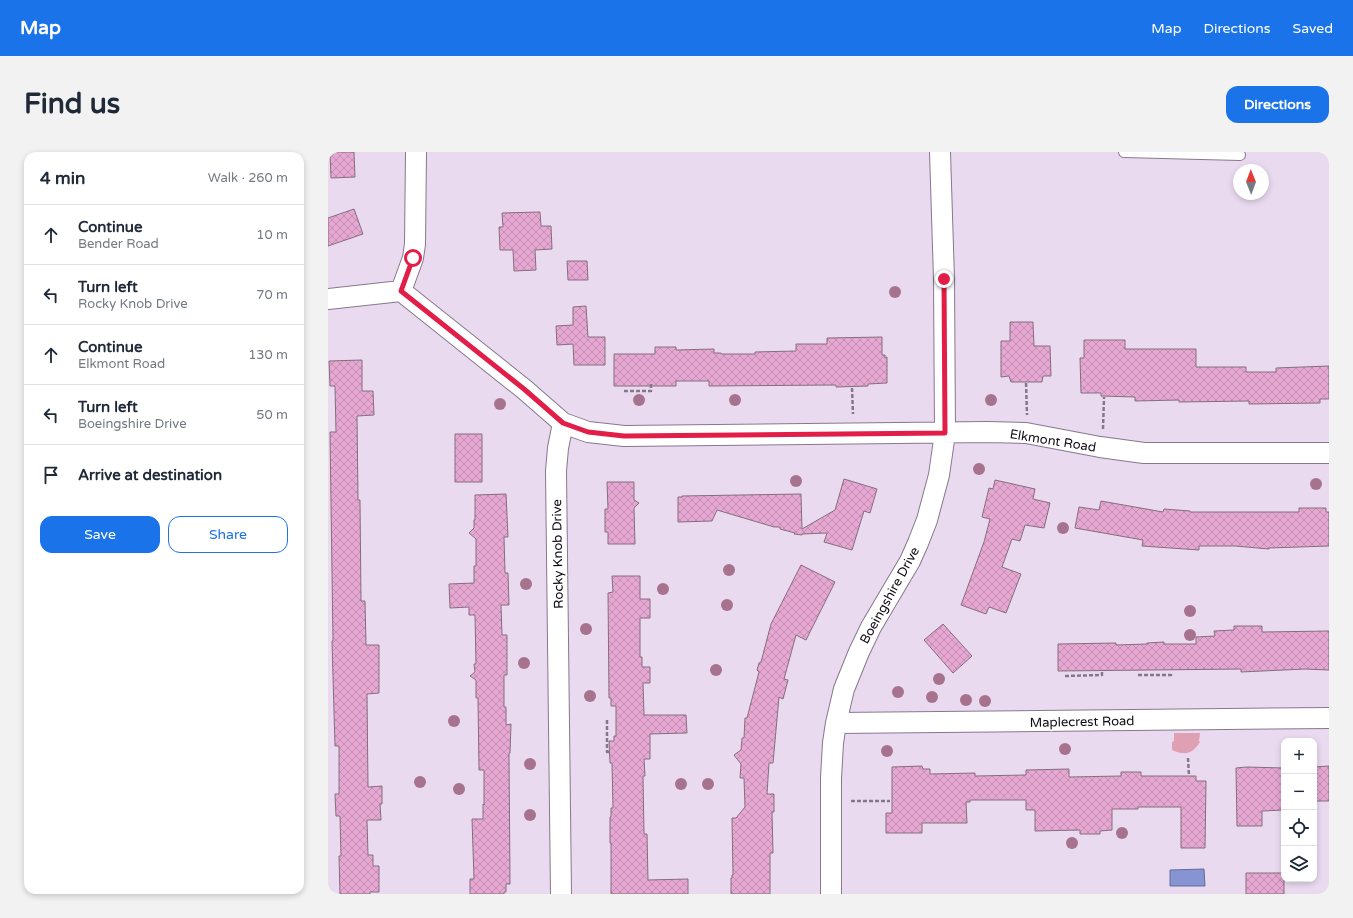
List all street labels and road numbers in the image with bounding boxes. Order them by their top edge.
street label: Elkmont Road [1009,426,1097,456]
street label: Rocky Knob Drive [549,499,567,609]
street label: Boeingshire Drive [857,544,923,647]
street label: Maplecrest Road [1029,713,1135,731]

